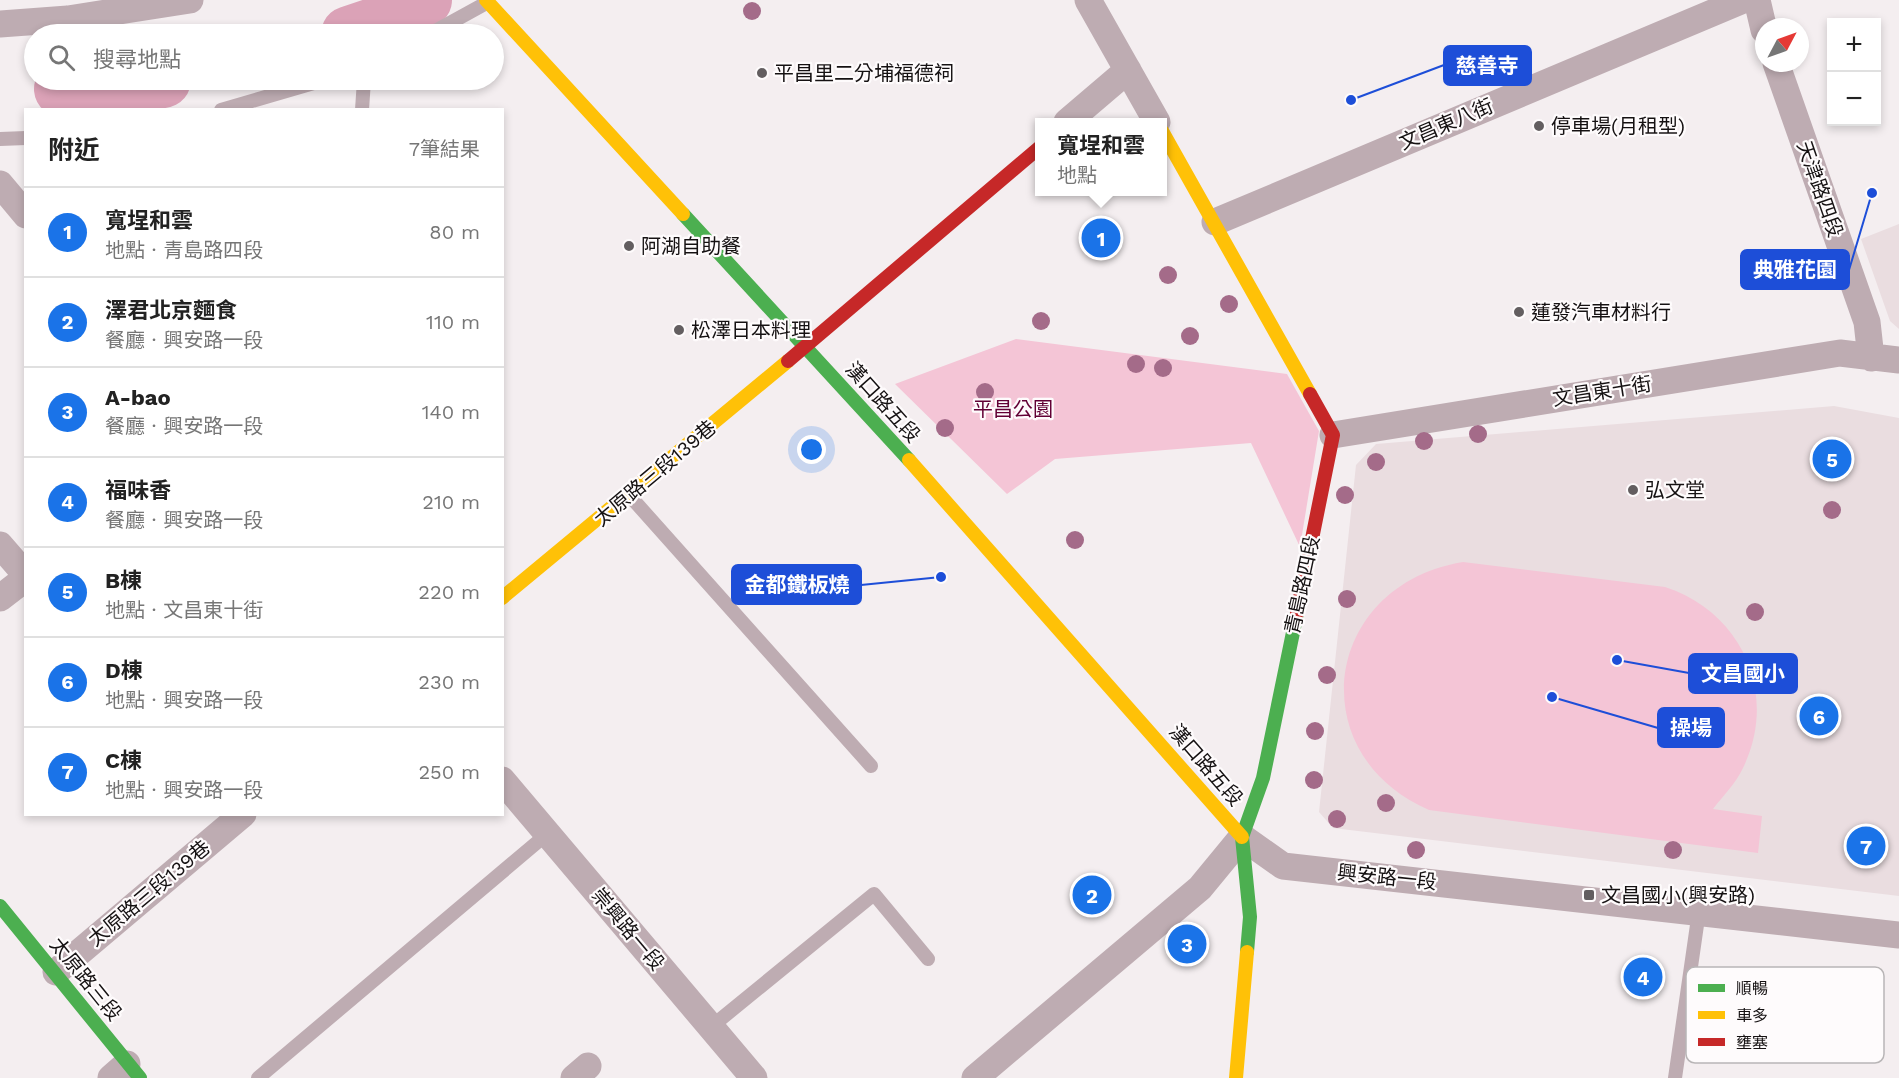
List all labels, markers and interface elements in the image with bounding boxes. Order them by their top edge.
north arrow [1755,18,1809,72]
map controls [1827,18,1881,126]
button: + [1827,18,1881,72]
search box [24,24,504,90]
icon: search [45,41,78,74]
callout: 慈善寺 [1444,46,1531,85]
text: 搜尋地點 [93,47,181,72]
text: 慈善寺 [1456,53,1519,78]
place label: 平昌里二分埔福德祠 [774,61,954,85]
marker: 平昌里二分埔福德祠 [755,66,769,80]
button: − [1827,72,1881,126]
street label: 文昌東八街 [1395,93,1497,155]
place label: 停車場(月租型) [1551,114,1685,138]
popup [1035,118,1167,196]
marker: 停車場(月租型) [1532,119,1546,133]
text: 寬埕和雲 [1057,133,1145,158]
text: 附近 [48,135,100,165]
text: 7筆結果 [409,137,480,161]
street label: 天津路四段 [1792,138,1848,240]
text: 地點 [1057,163,1097,187]
text: 寬埕和雲 [105,208,193,233]
pin: 1 [1082,216,1120,260]
text: 1 [63,220,72,244]
text: 80 m [429,220,480,244]
place label: 阿湖自助餐 [641,234,741,258]
text: 地點 · 青島路四段 [105,238,263,262]
marker: 阿湖自助餐 [622,239,636,253]
callout: 典雅花園 [1741,250,1849,289]
text: 典雅花園 [1753,257,1837,282]
text: 澤君北京麵食 [105,298,237,323]
place label: 蓮發汽車材料行 [1531,300,1671,324]
marker: 蓮發汽車材料行 [1512,305,1526,319]
text: 2 [62,310,73,334]
text: 110 m [426,310,480,334]
place label: 松澤日本料理 [691,318,811,342]
marker: 松澤日本料理 [672,323,686,337]
text: 餐廳 · 興安路一段 [105,328,263,352]
street label: 漢口路五段 [841,357,925,447]
street label: 文昌東十街 [1551,371,1653,411]
text: A-bao [105,385,171,410]
park label: 平昌公園 [973,397,1053,421]
text: 3 [62,400,73,424]
text: 140 m [422,400,480,424]
text: 餐廳 · 興安路一段 [105,414,263,438]
street label: 太原路三段139巷 [589,415,721,531]
your location [797,435,826,464]
pin: 5 [1812,436,1852,482]
text: 福味香 [105,478,171,503]
place label: 弘文堂 [1645,478,1705,502]
marker: 弘文堂 [1626,483,1640,497]
text: 4 [61,490,74,514]
text: 210 m [422,490,480,514]
text: 餐廳 · 興安路一段 [105,508,263,532]
street label: 青島路四段 [1280,534,1324,636]
callout: 金都鐵板燒 [732,565,861,604]
text: B棟 [105,568,142,593]
text: 金都鐵板燒 [745,572,850,597]
text: 5 [62,580,73,604]
text: 220 m [418,580,480,604]
text: 地點 · 文昌東十街 [105,598,263,622]
callout: 文昌國小 [1689,654,1797,693]
text: D棟 [105,658,143,683]
text: 文昌國小 [1701,661,1785,686]
text: 6 [61,670,74,694]
text: 230 m [418,670,480,694]
text: 地點 · 興安路一段 [105,688,263,712]
pin: 6 [1800,694,1838,738]
callout: 操場 [1658,708,1724,747]
text: 操場 [1670,715,1712,740]
street label: 漢口路五段 [1164,719,1248,811]
text: C棟 [105,748,142,773]
text: 7 [61,760,74,784]
text: 250 m [418,760,480,784]
text: 地點 · 興安路一段 [105,778,263,802]
pin: 7 [1846,824,1886,868]
street label: 太原路三段139巷 [83,835,215,951]
street label: 興安路一段 [1336,860,1438,894]
pin: 2 [1072,872,1112,918]
street label: 崇興路一段 [587,883,669,975]
place label: 文昌國小(興安路) [1601,883,1755,907]
marker: 文昌國小(興安路) [1582,888,1596,902]
pin: 3 [1168,922,1206,966]
street label: 太原路三段 [45,933,127,1025]
pin: 4 [1624,954,1662,1000]
legend [1686,967,1884,1063]
text: 順暢 [1736,979,1768,998]
text: 車多 [1736,1006,1768,1025]
text: 壅塞 [1736,1033,1768,1052]

